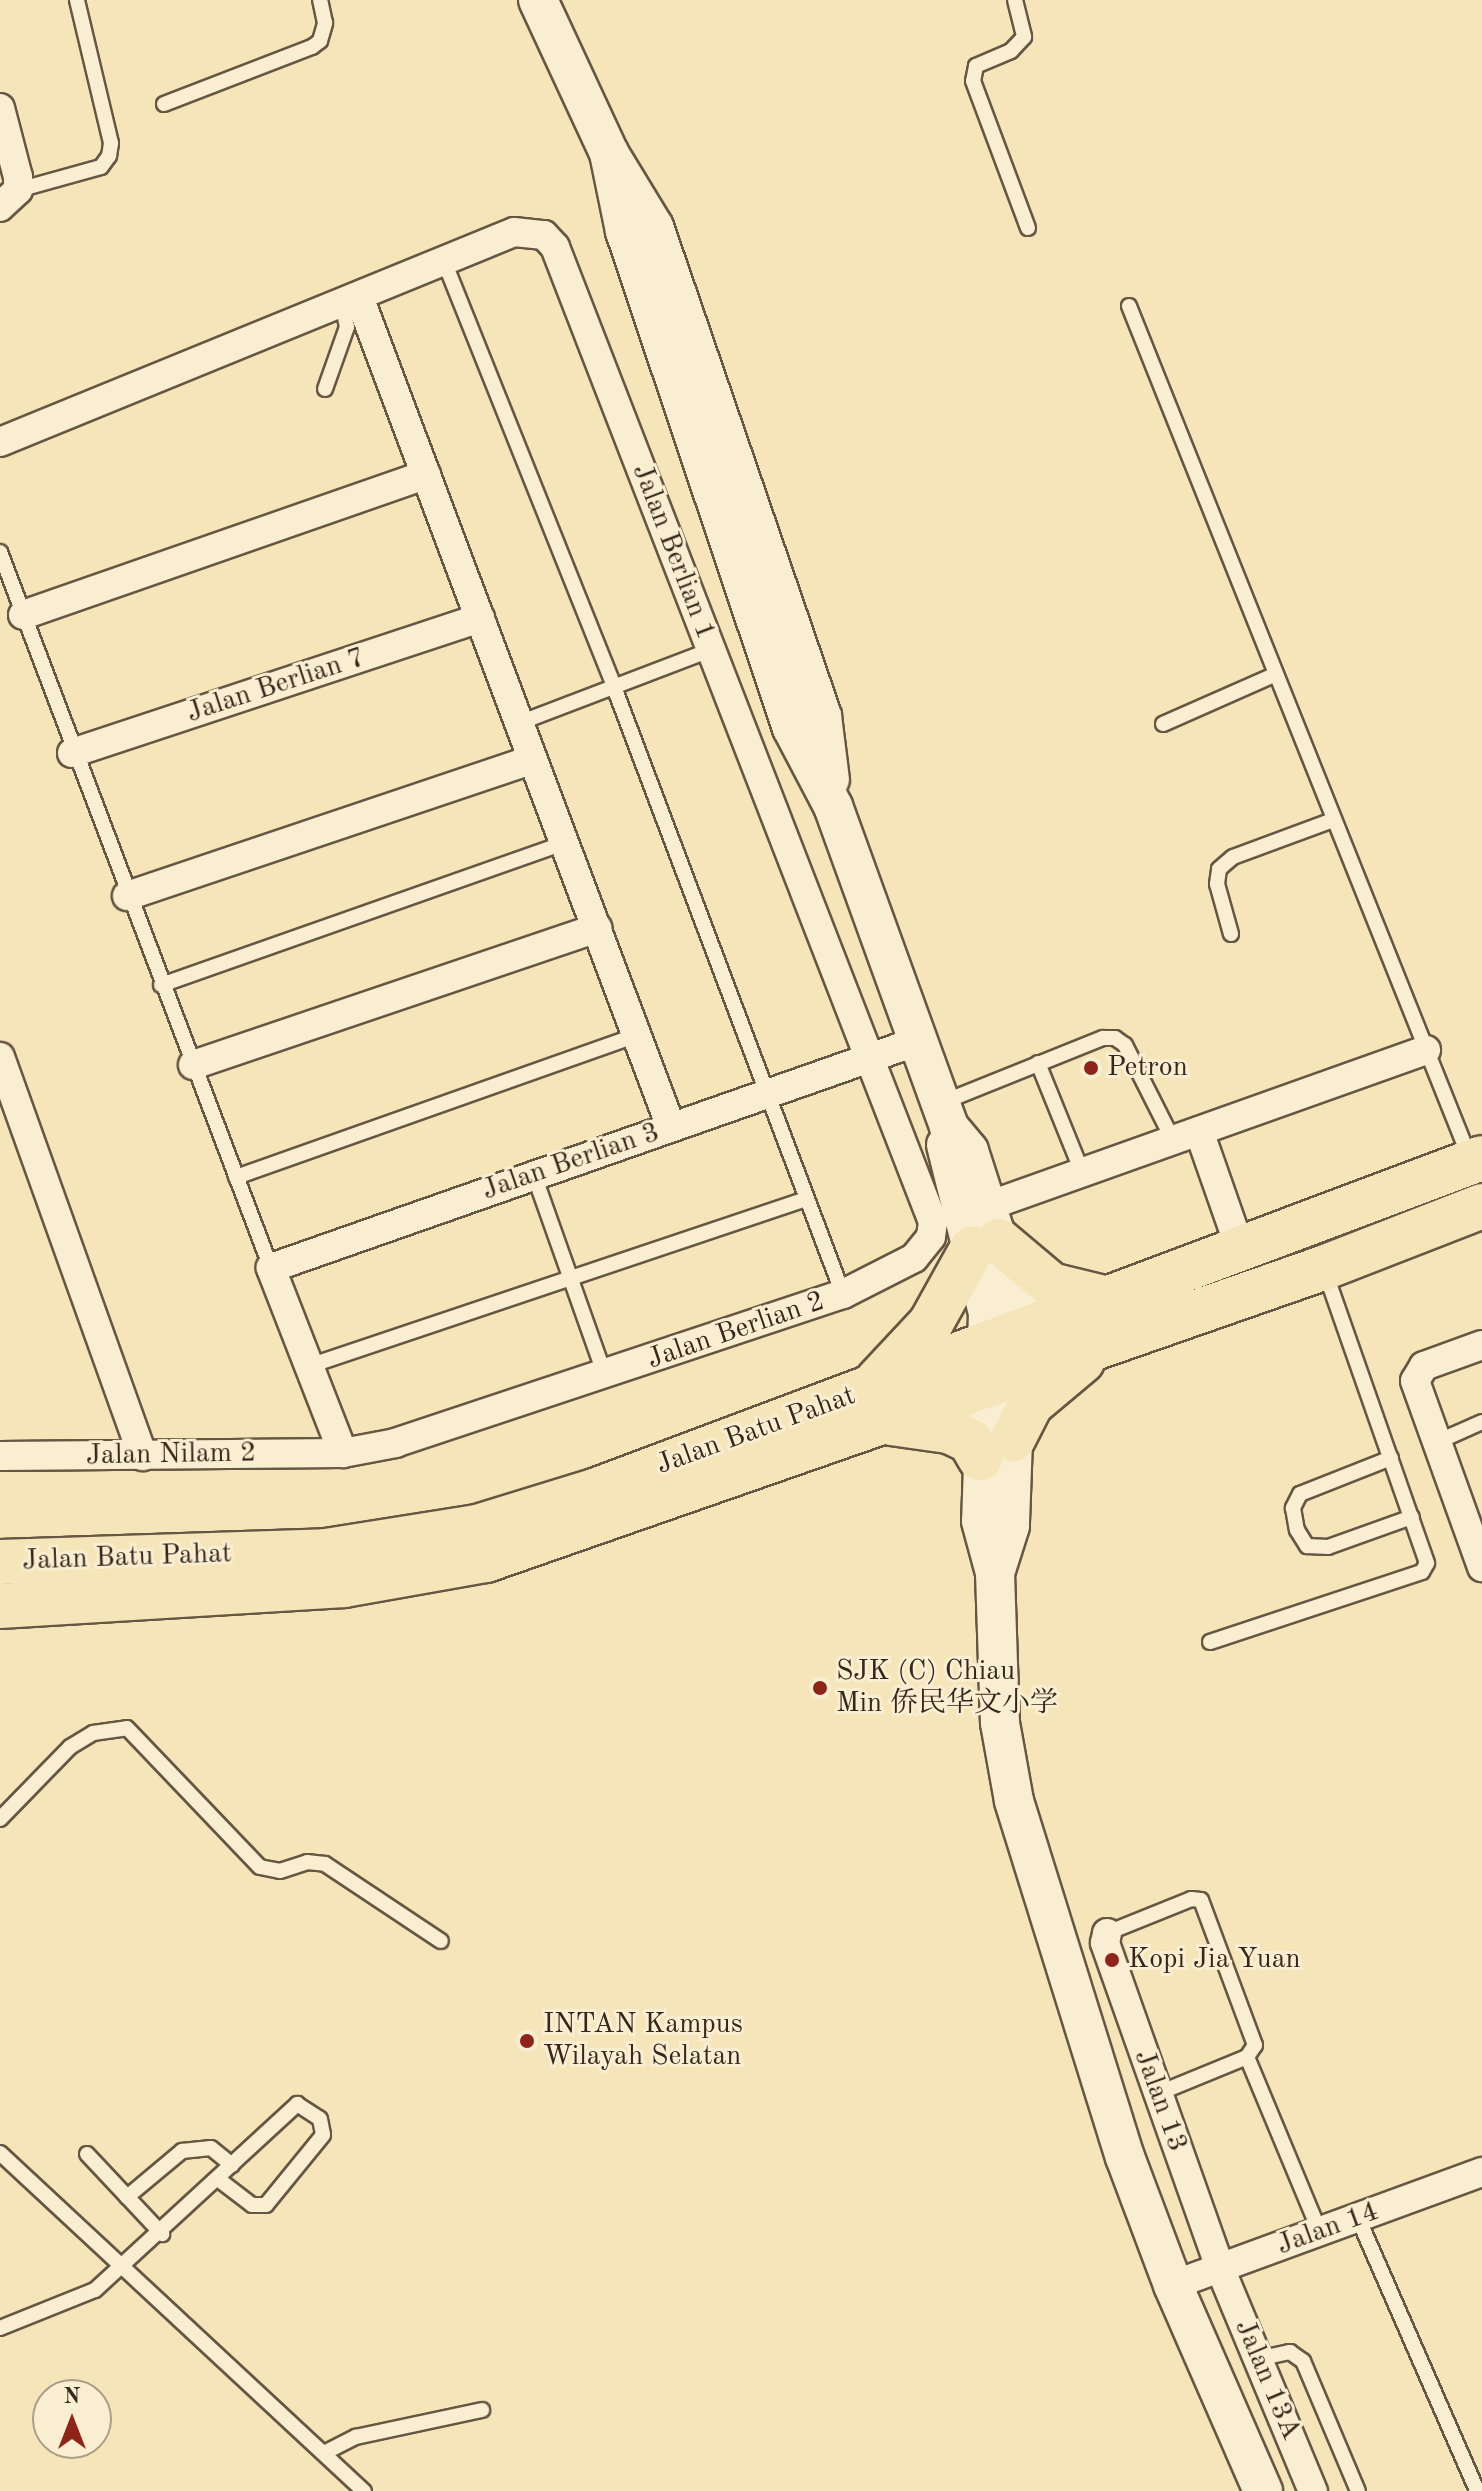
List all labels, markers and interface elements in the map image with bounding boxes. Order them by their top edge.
street label: Jalan Berlian 1 [624,460,722,644]
street label: Jalan Berlian 7 [183,641,369,731]
place label: Petron [1107,1051,1188,1085]
marker: Petron [1082,1059,1100,1077]
street label: Jalan Berlian 3 [478,1116,664,1208]
street label: Jalan Berlian 2 [643,1285,829,1377]
street label: Jalan Batu Pahat [652,1379,860,1483]
street label: Jalan Nilam 2 [86,1437,256,1473]
street label: Jalan Batu Pahat [22,1538,232,1578]
place label: SJK (C) Chiau Min 侨民华文小学 [836,1655,1058,1721]
marker: SJK (C) Chiau Min 侨民华文小学 [811,1679,829,1697]
place label: Kopi Jia Yuan [1128,1943,1301,1977]
marker: Kopi Jia Yuan [1103,1951,1121,1969]
place label: INTAN Kampus Wilayah Selatan [543,2008,743,2074]
marker: INTAN Kampus Wilayah Selatan [518,2032,536,2050]
street label: Jalan 13 [1126,2046,1194,2156]
street label: Jalan 14 [1273,2195,1383,2263]
street label: Jalan 13A [1227,2315,1307,2445]
north arrow [32,2379,112,2459]
text: N [64,2386,80,2408]

